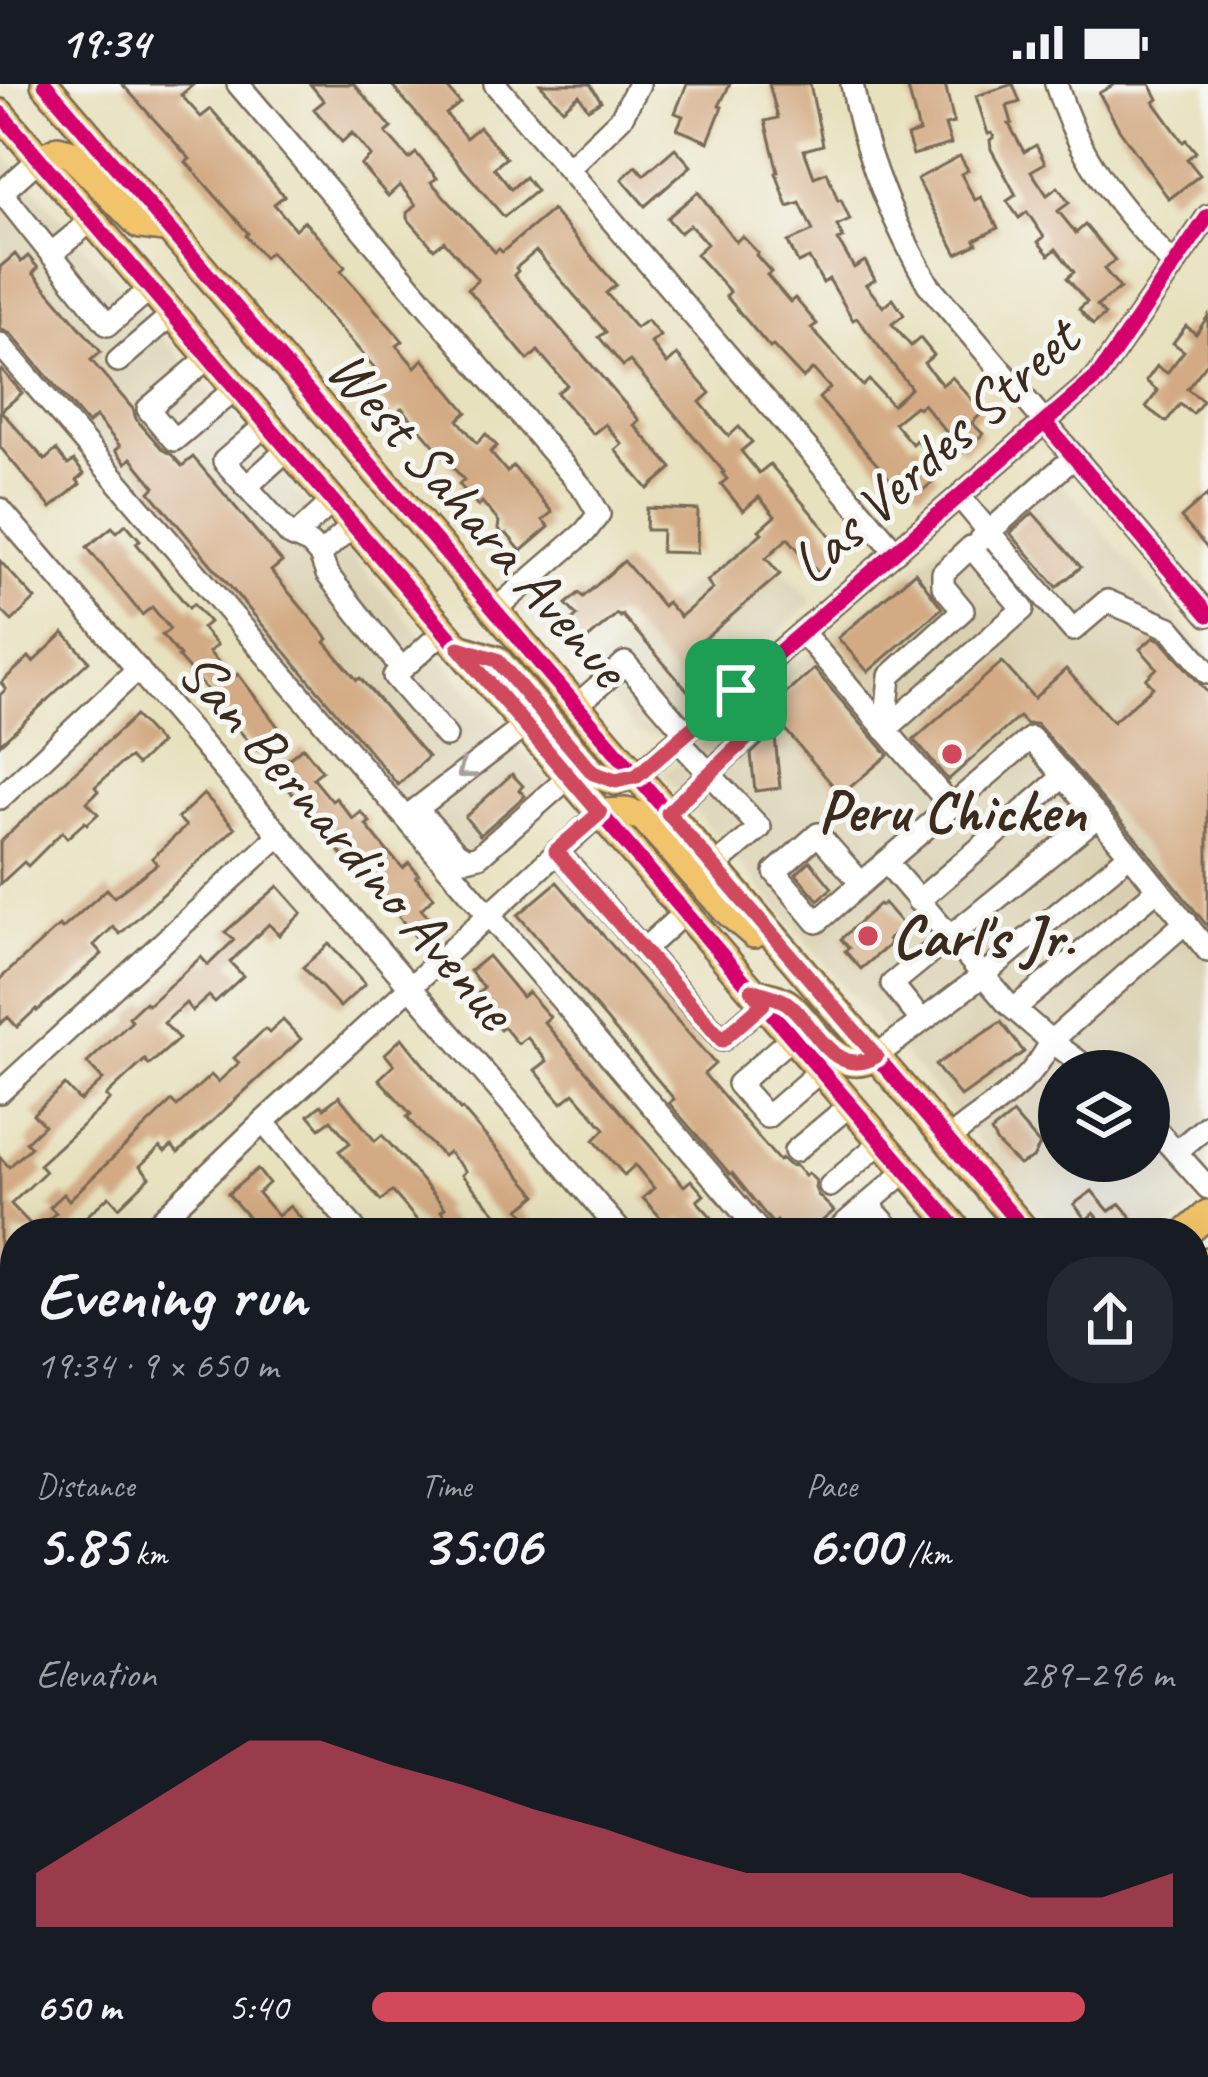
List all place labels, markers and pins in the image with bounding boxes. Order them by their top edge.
pin [685,639,787,741]
marker: Peru Chicken [939,741,965,767]
place label: Peru Chicken [818,773,1087,849]
place label: Carl's Jr. [892,899,1076,975]
marker: Carl's Jr. [855,923,881,949]

